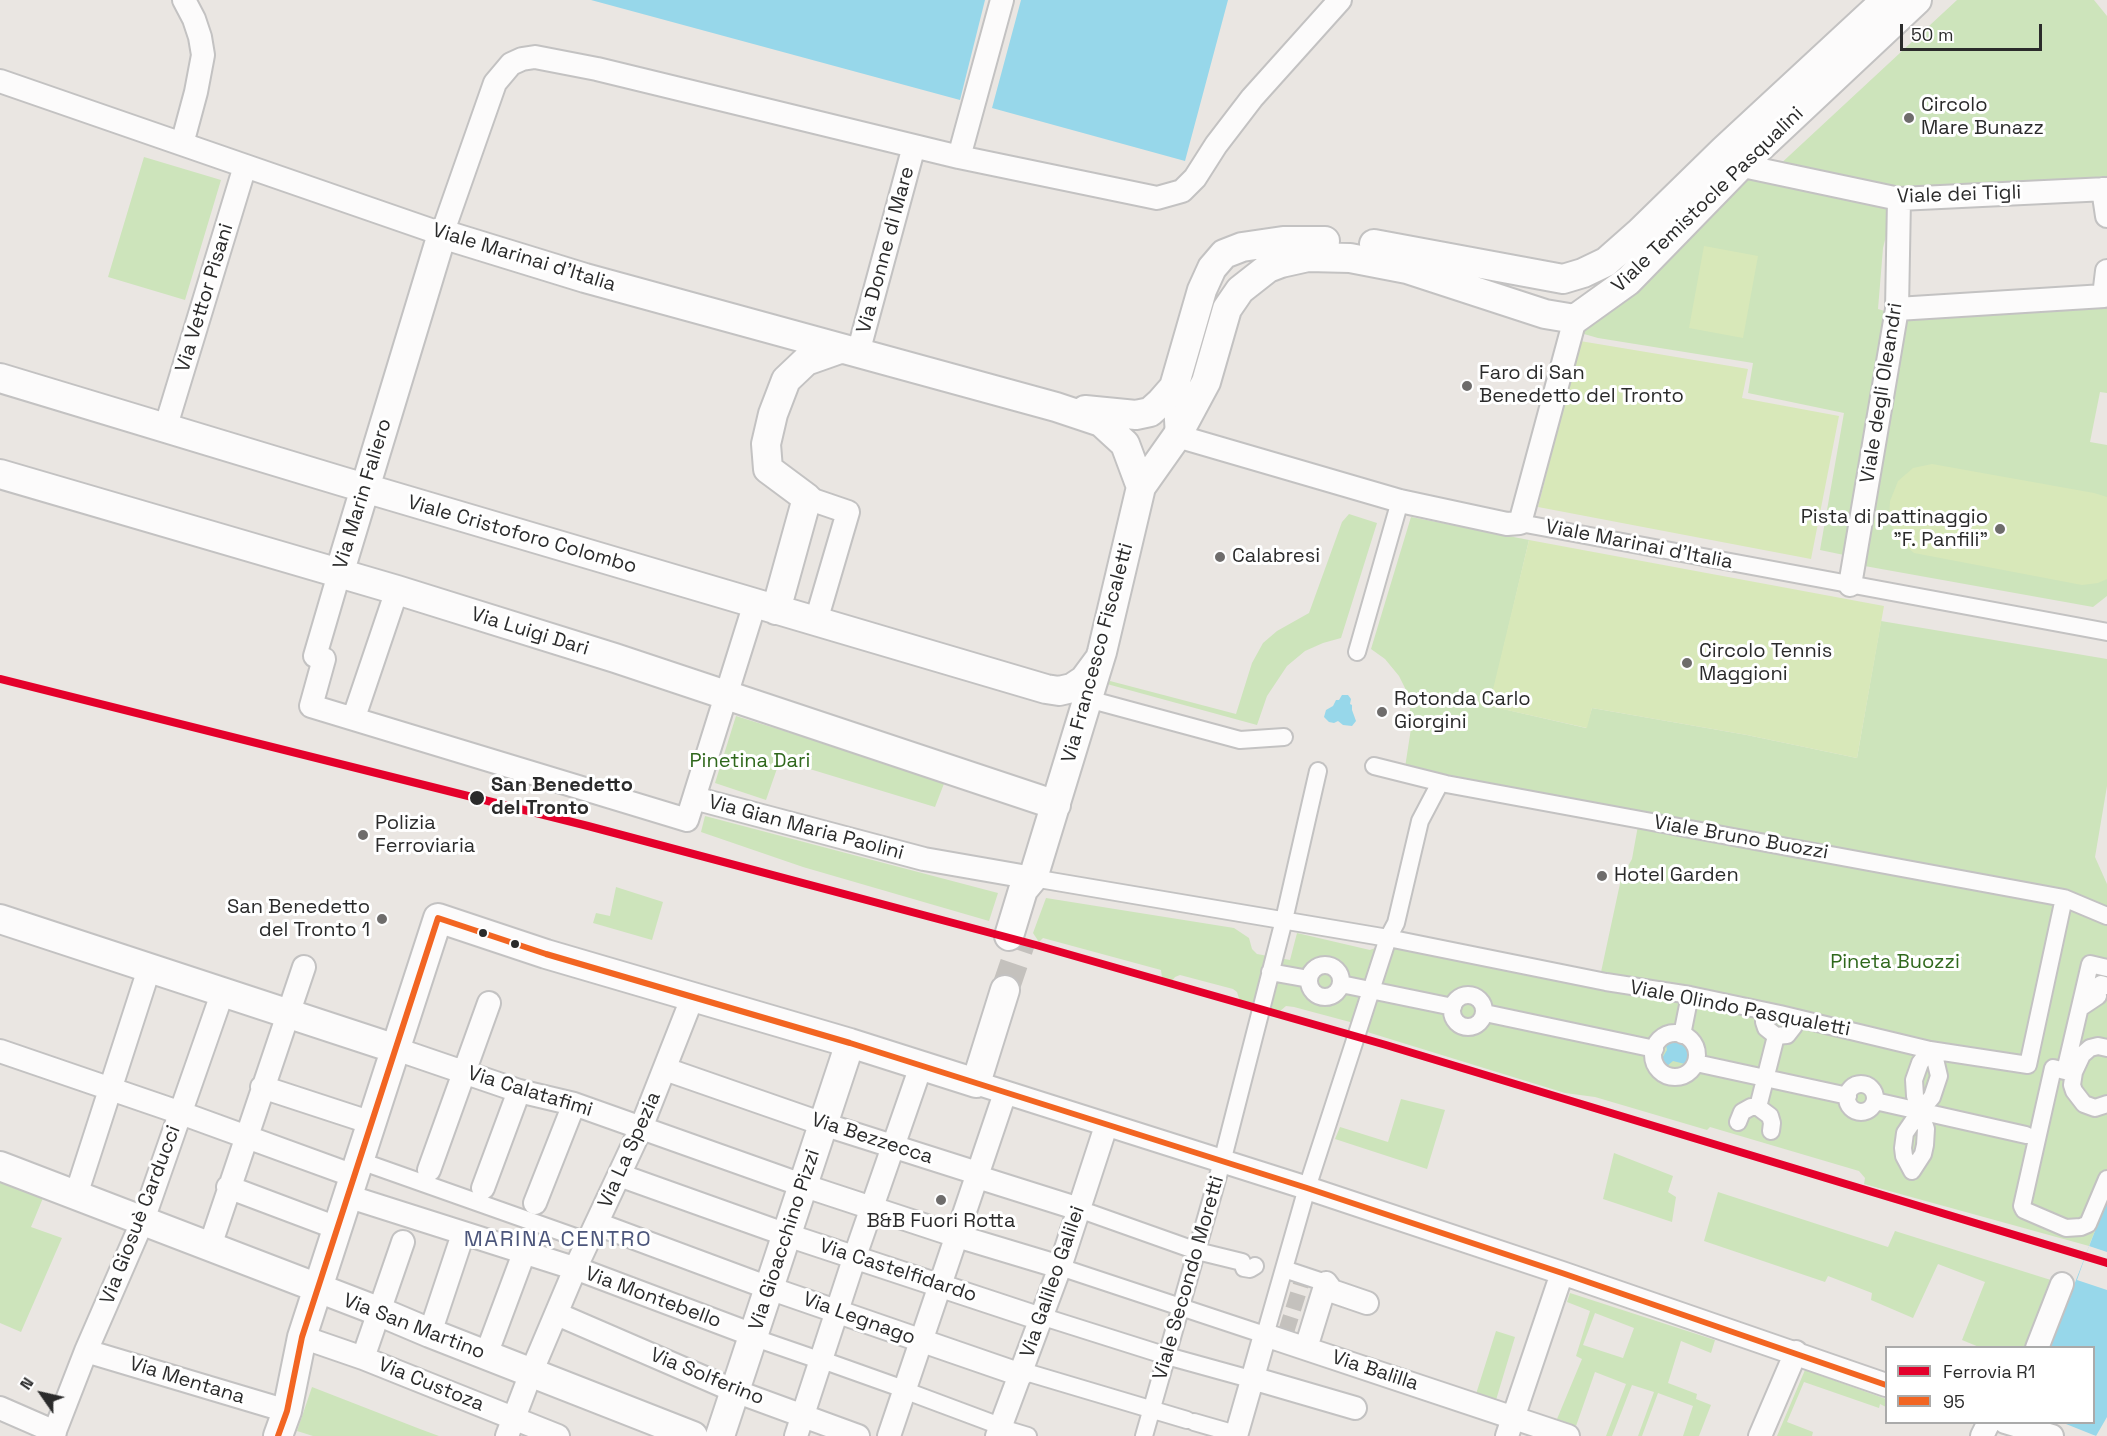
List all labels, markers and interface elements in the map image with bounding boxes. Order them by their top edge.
scale bar [1903,12,2046,50]
text: 50 m [1911,23,1953,46]
place label: Circolo Mare Bunazz [1921,94,2044,141]
street label: Viale Temistocle Pasqualini [1607,102,1809,298]
marker: Circolo Mare Bunazz [1902,111,1916,125]
street label: Via Donne di Mare [852,164,920,336]
street label: Viale dei Tigli [1896,181,2022,209]
street label: Viale Marinai d'Italia [429,219,619,297]
street label: Via Vettor Pisani [171,221,239,375]
street label: Viale degli Oleandri [1856,301,1908,485]
place label: Faro di San Benedetto del Tronto [1479,362,1684,409]
marker: Faro di San Benedetto del Tronto [1460,379,1474,393]
street label: Via Marin Faliero [329,416,397,572]
street label: Viale Cristoforo Colombo [405,491,639,579]
place label: Pista di pattinaggio "F. Panfili" [1801,506,1988,553]
street label: Viale Marinai d'Italia [1543,515,1735,575]
marker: Pista di pattinaggio "F. Panfili" [1993,522,2007,536]
street label: Via Francesco Fiscaletti [1057,541,1139,765]
place label: Calabresi [1232,545,1320,569]
marker: Calabresi [1213,550,1227,564]
street label: Via Luigi Dari [468,603,592,661]
place label: Circolo Tennis Maggioni [1699,640,1832,687]
marker: Circolo Tennis Maggioni [1680,656,1694,670]
place label: Rotonda Carlo Giorgini [1394,688,1531,735]
marker: Rotonda Carlo Giorgini [1375,705,1389,719]
park label: Pinetina Dari [690,750,810,774]
place label: San Benedetto del Tronto [491,774,633,821]
marker: San Benedetto del Tronto [468,789,486,807]
street label: Via Gian Maria Paolini [706,790,906,866]
street label: Viale Bruno Buozzi [1652,811,1830,865]
place label: Polizia Ferroviaria [375,812,475,859]
marker: Polizia Ferroviaria [356,828,370,842]
place label: Hotel Garden [1614,864,1739,888]
marker: Hotel Garden [1595,869,1609,883]
place label: San Benedetto del Tronto 1 [227,896,370,943]
marker: San Benedetto del Tronto 1 [375,912,389,926]
unlabelled marker [477,927,489,939]
unlabelled marker [509,938,521,950]
park label: Pineta Buozzi [1830,951,1960,975]
street label: Viale Olindo Pasqualetti [1628,976,1852,1042]
street label: Via Calatafimi [465,1062,595,1122]
street label: Via La Spezia [594,1088,666,1212]
street label: Via Bezzecca [808,1108,936,1170]
street label: Via Giosuè Carducci [96,1122,186,1308]
street label: Via Gioacchino Pizzi [744,1146,826,1334]
street label: Viale Secondo Moretti [1148,1173,1230,1383]
marker: B&B Fuori Rotta [934,1193,948,1207]
street label: Via Galileo Galilei [1016,1203,1090,1361]
place label: B&B Fuori Rotta [867,1210,1015,1234]
district label: MARINA CENTRO [464,1227,652,1253]
street label: Via Castelfidardo [816,1234,980,1308]
street label: Via Montebello [582,1262,724,1334]
street label: Via Legnago [799,1288,919,1350]
street label: Via San Martino [340,1289,488,1365]
street label: Via Solferino [647,1343,767,1411]
street label: Via Balilla [1329,1346,1421,1396]
legend [1885,1346,2095,1424]
street label: Via Mentana [126,1352,248,1410]
street label: Via Custoza [375,1353,487,1417]
text: Ferrovia R1 [1943,1360,2035,1383]
north arrow [12,1364,72,1424]
text: N [15,1373,38,1394]
text: 95 [1943,1390,1965,1413]

